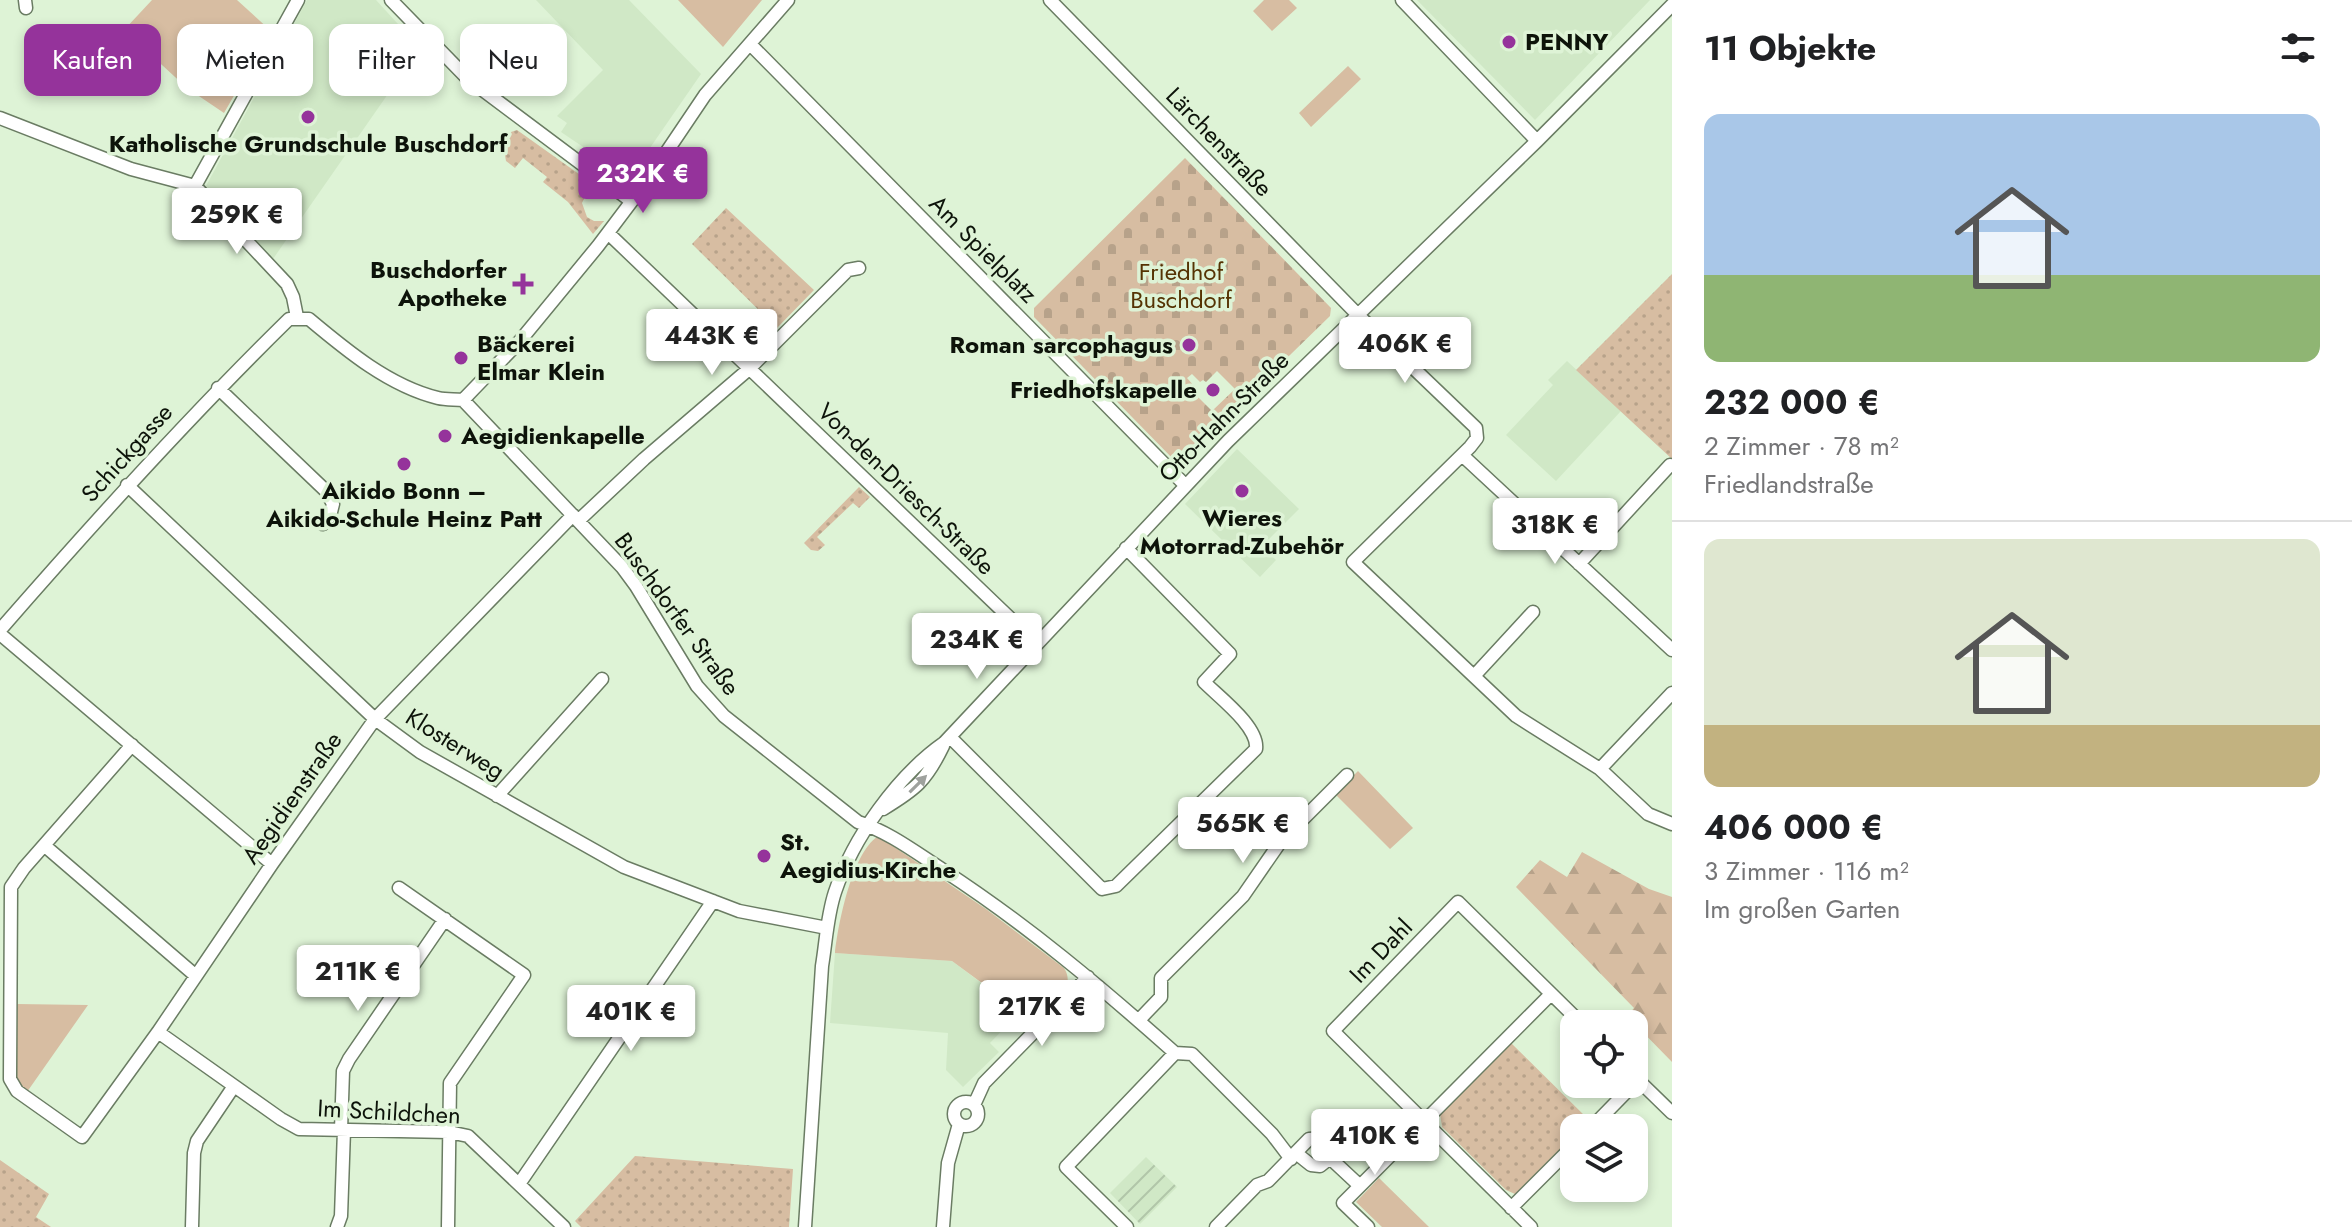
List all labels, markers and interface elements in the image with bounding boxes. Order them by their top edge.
chip: Kaufen [24,24,161,96]
chip: Mieten [177,24,313,96]
chip: Filter [329,24,444,96]
chip: Neu [460,24,567,96]
place label: PENNY [1525,24,1609,59]
text: 11 Objekte [1704,24,1876,73]
icon: filters [2276,26,2320,70]
marker: PENNY [1500,33,1518,51]
street label: Lärchenstraße [1158,79,1281,204]
marker: Katholische Grundschule Buschdorf [299,108,317,126]
place label: Katholische Grundschule Buschdorf [109,126,509,161]
pin: 232K € [578,147,708,215]
text: 232K € [596,154,690,192]
icon: home [1940,166,2084,310]
street label: Am Spielplatz [921,187,1045,311]
pin: 259K € [172,188,302,256]
text: 259K € [190,195,284,233]
place label: Buschdorfer Apotheke [370,252,507,315]
park label: Friedhof Buschdorf [1130,254,1233,317]
marker: Buschdorfer Apotheke [514,275,532,293]
pin: 443K € [647,309,777,377]
text: 443K € [664,316,760,354]
pin: 406K € [1340,317,1470,385]
text: 406K € [1357,324,1453,362]
place label: Bäckerei Elmar Klein [477,326,605,389]
place label: Roman sarcophagus [950,327,1173,362]
marker: Roman sarcophagus [1180,336,1198,354]
street label: Otto-Hahn-Straße [1150,343,1297,490]
marker: Bäckerei Elmar Klein [452,349,470,367]
place label: Friedhofskapelle [1010,372,1197,407]
text: 232 000 € [1704,378,1880,427]
marker: Friedhofskapelle [1204,381,1222,399]
street label: Von-den-Driesch-Straße [810,394,1003,583]
street label: Schickgasse [73,396,180,510]
place label: Aegidienkapelle [460,418,645,453]
marker: Aegidienkapelle [436,427,454,445]
text: 2 Zimmer · 78 m² [1704,427,1899,465]
marker: Aikido Bonn – Aikido-Schule Heinz Patt [395,455,413,473]
text: Friedlandstraße [1704,465,1874,503]
place label: Aikido Bonn – Aikido-Schule Heinz Patt [265,473,542,536]
marker: Wieres Motorrad-Zubehör [1233,482,1251,500]
pin: 318K € [1490,498,1620,566]
place label: Wieres Motorrad-Zubehör [1140,500,1344,563]
text: 318K € [1511,505,1599,543]
street label: Buschdorfer Straße [606,525,749,702]
icon: home [1940,591,2084,735]
pin: 234K € [912,613,1042,681]
text: 234K € [930,620,1024,658]
street label: Klosterweg [399,699,512,788]
street label: Aegidienstraße [233,725,350,871]
one-way arrow [908,775,927,794]
pin: 565K € [1178,797,1308,865]
text: 406 000 € [1704,803,1883,852]
text: 565K € [1196,804,1290,842]
place label: St. Aegidius-Kirche [779,824,956,887]
marker: St. Aegidius-Kirche [755,847,773,865]
text: 3 Zimmer · 116 m² [1704,852,1909,890]
text: Im großen Garten [1704,890,1900,928]
street label: Im Dahl [1341,911,1420,991]
pin: 211K € [293,945,423,1013]
text: 211K € [315,952,401,990]
pin: 217K € [977,980,1107,1048]
pin: 401K € [566,985,696,1053]
text: 217K € [998,987,1086,1025]
text: 401K € [585,992,677,1030]
map controls [1560,1010,1648,1202]
button: locate [1560,1010,1648,1098]
street label: Im Schildchen [316,1090,462,1133]
pin: 410K € [1310,1109,1440,1177]
button: layers [1560,1114,1648,1202]
text: 410K € [1329,1116,1421,1154]

